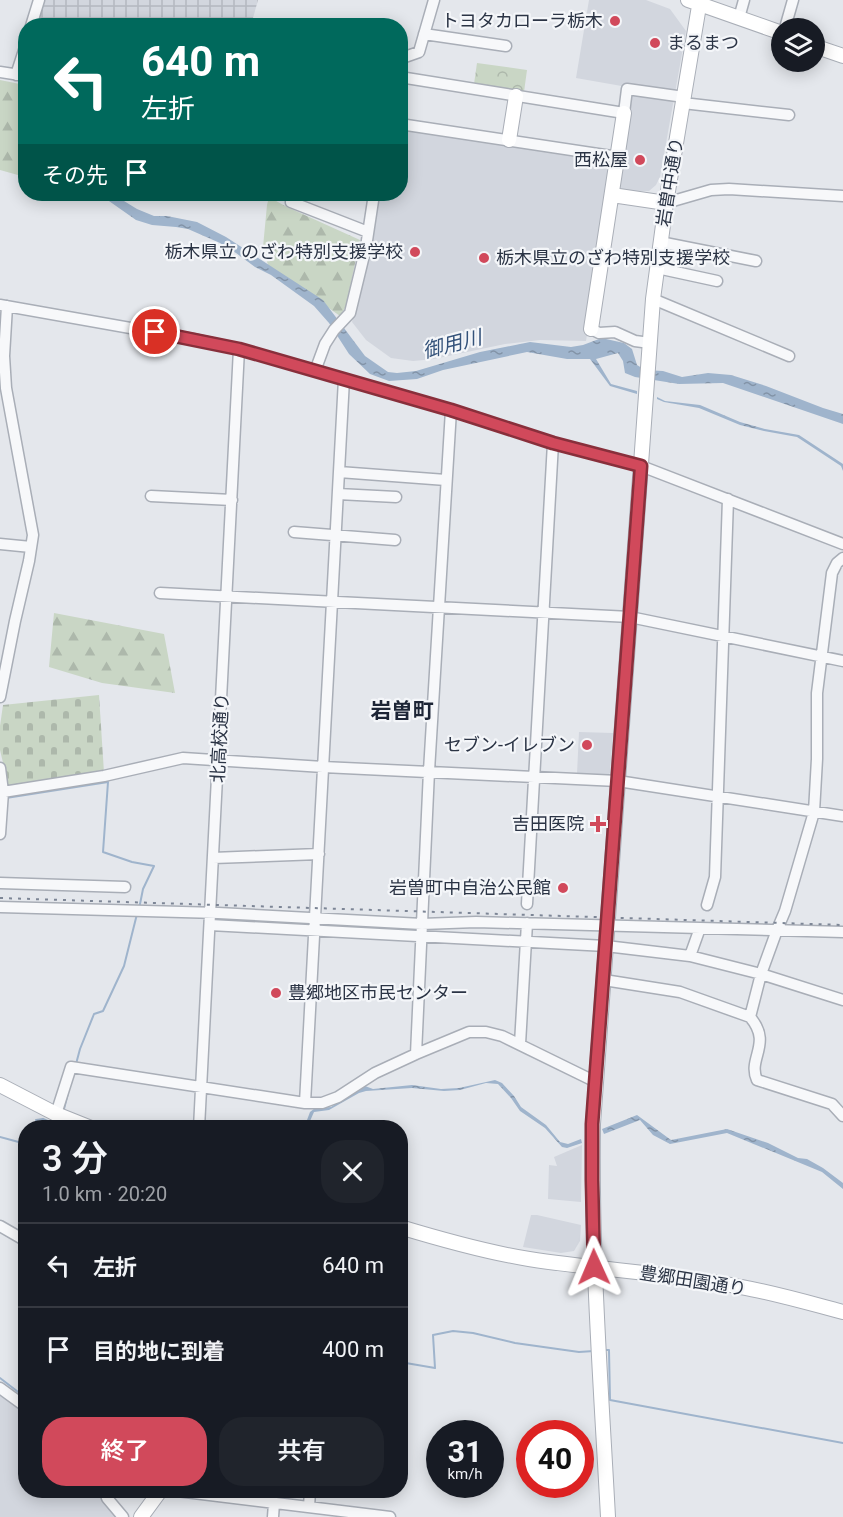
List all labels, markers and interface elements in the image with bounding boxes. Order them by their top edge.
place label: トヨタカローラ栃木 [441,10,603,31]
marker: トヨタカローラ栃木 [608,14,622,28]
map controls [771,18,825,72]
button: layers [771,18,825,72]
place label: まるまつ [667,32,739,53]
marker: まるまつ [648,36,662,50]
text: 640 m [141,37,260,86]
icon: left [42,42,120,120]
text: 左折 [141,93,195,125]
street label: 岩曽中通り [652,136,687,228]
place label: 西松屋 [574,149,628,170]
marker: 西松屋 [633,153,647,167]
icon: arrive [120,156,153,189]
text: その先 [42,163,108,188]
place label: 栃木県立 のざわ特別支援学校 [165,241,403,262]
marker: 栃木県立 のざわ特別支援学校 [408,245,422,259]
place label: 栃木県立のざわ特別支援学校 [496,247,730,268]
marker: 栃木県立のざわ特別支援学校 [477,251,491,265]
pin [129,306,180,357]
icon: arrive [138,315,171,348]
water label: 御用川 [420,325,486,363]
street label: 北高校通り [207,692,232,783]
district label: 岩曽町 [371,699,434,723]
place label: セブン-イレブン [444,734,575,755]
marker: セブン-イレブン [580,738,594,752]
place label: 吉田医院 [512,813,584,834]
marker: 吉田医院 [589,815,607,833]
place label: 岩曽町中自治公民館 [389,877,551,898]
marker: 岩曽町中自治公民館 [556,881,570,895]
place label: 豊郷地区市民センター [288,982,468,1003]
marker: 豊郷地区市民センター [269,986,283,1000]
text: 3 分 [42,1138,108,1180]
button: close [321,1140,384,1203]
text: 1.0 km · 20:20 [42,1182,167,1206]
position arrow [562,1235,626,1299]
icon: left [42,1249,75,1282]
text: 640 m [322,1253,384,1278]
text: 左折 [93,1255,137,1280]
street label: 豊郷田園通り [638,1262,748,1299]
icon: arrive [42,1333,75,1366]
text: 400 m [322,1337,384,1362]
text: 目的地に到着 [93,1339,225,1364]
button: 終了 [42,1417,207,1486]
button: 共有 [219,1417,384,1486]
speed limit sign: 40 [516,1420,594,1498]
text: 31 [448,1434,482,1469]
text: km/h [447,1465,483,1483]

